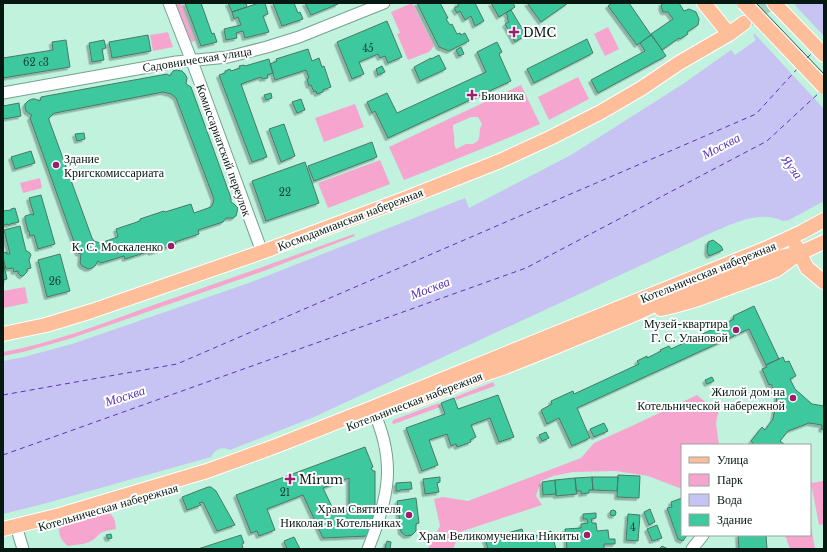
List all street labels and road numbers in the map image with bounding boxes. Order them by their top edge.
street label: Садовническая улица [141,43,253,75]
street label: Комиссариатский переулок [193,82,255,218]
street label: Космодамианская набережная [275,184,425,254]
street label: Котельническая набережная [638,238,778,306]
street label: Котельническая набережная [344,368,485,434]
street label: Котельническая набережная [36,480,180,534]

